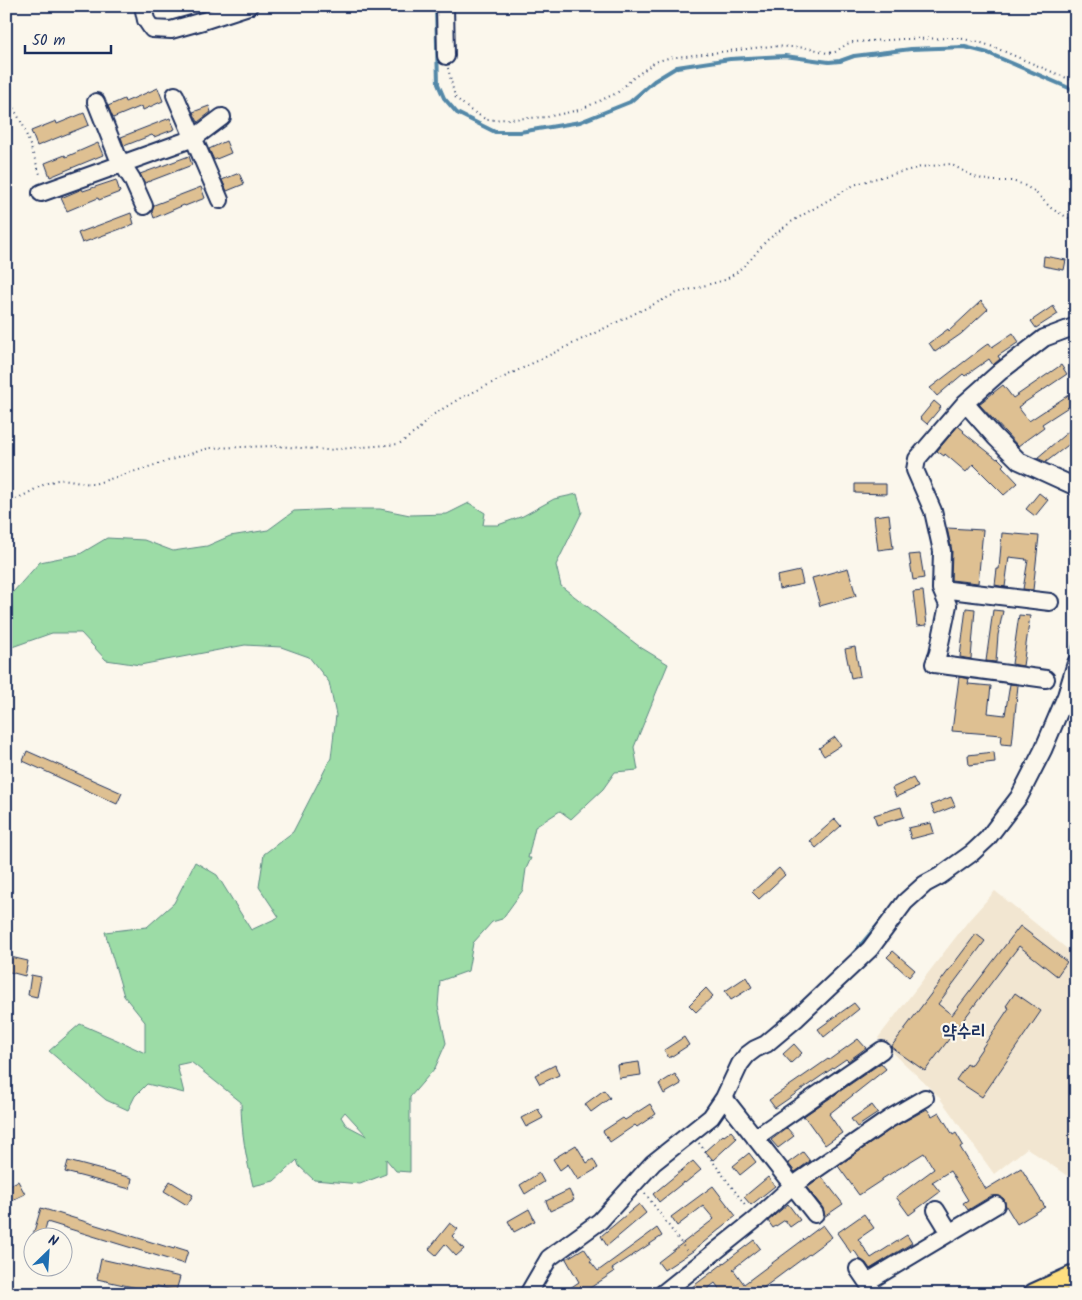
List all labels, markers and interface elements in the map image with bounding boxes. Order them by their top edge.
scale bar [25,22,111,54]
text: 50 m [32,29,66,53]
district label: 약수리 [942,1018,986,1047]
north arrow [22,1228,72,1278]
text: N [44,1229,62,1253]

